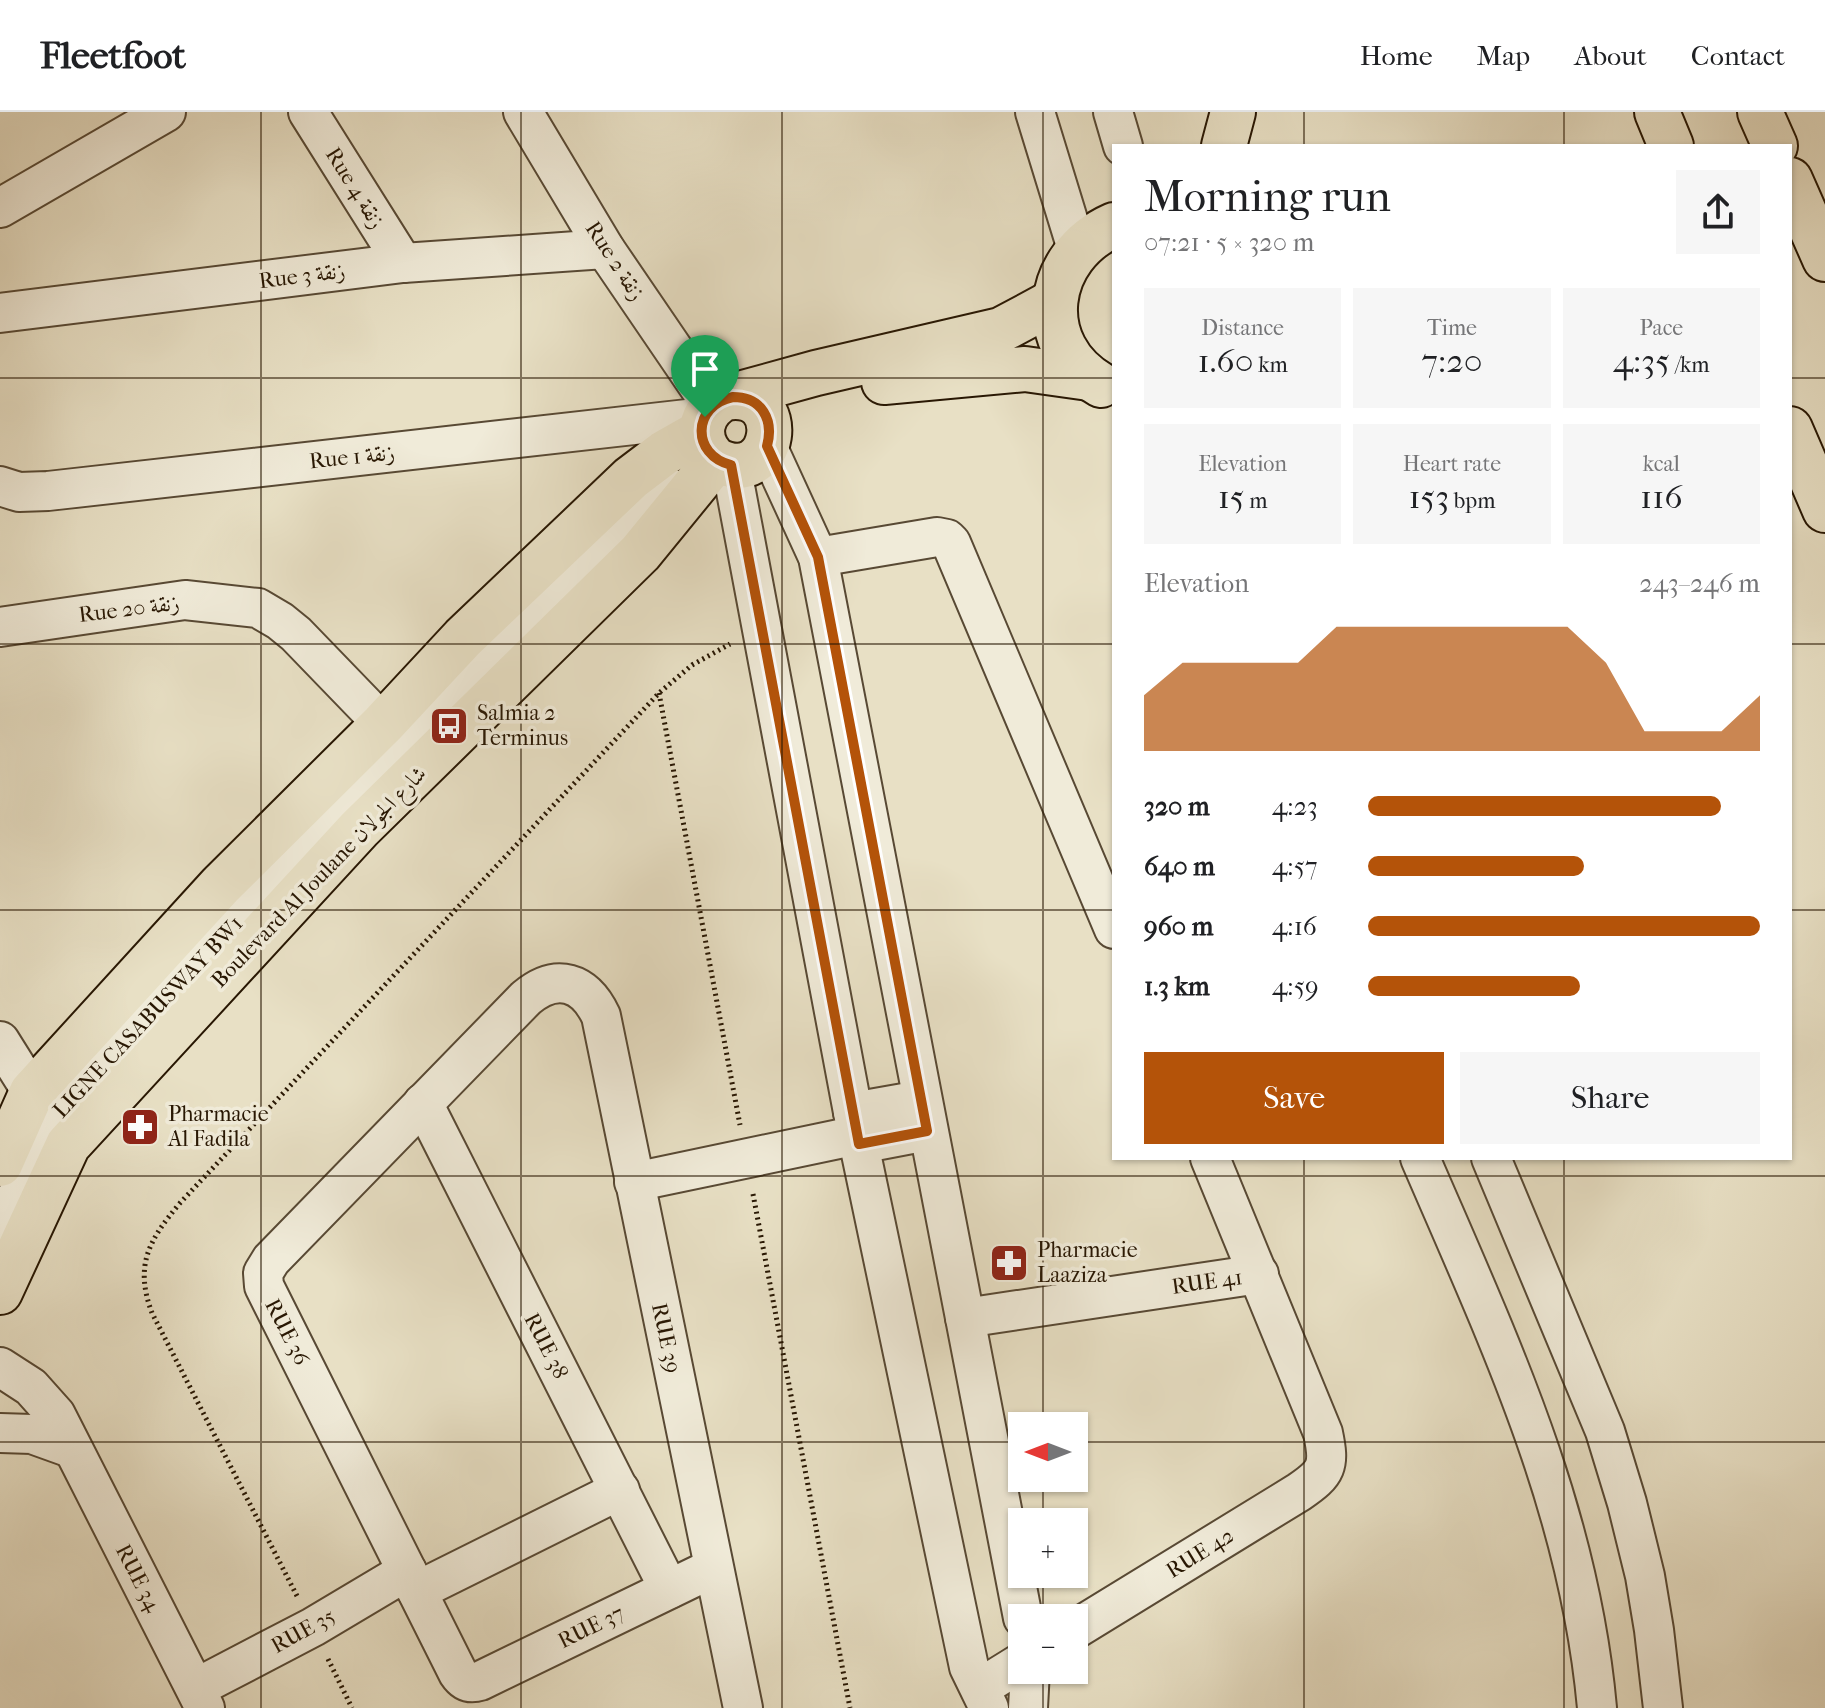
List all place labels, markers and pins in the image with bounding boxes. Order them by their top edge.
pin [671,335,739,417]
place label: Salmia 2 Terminus [477,700,568,751]
bus stop icon: Salmia 2 Terminus [428,705,470,747]
place label: Pharmacie Al Fadila [167,1101,269,1152]
pharmacy icon: Pharmacie Al Fadila [119,1106,161,1148]
place label: Pharmacie Laaziza [1037,1237,1138,1288]
pharmacy icon: Pharmacie Laaziza [988,1242,1030,1284]

